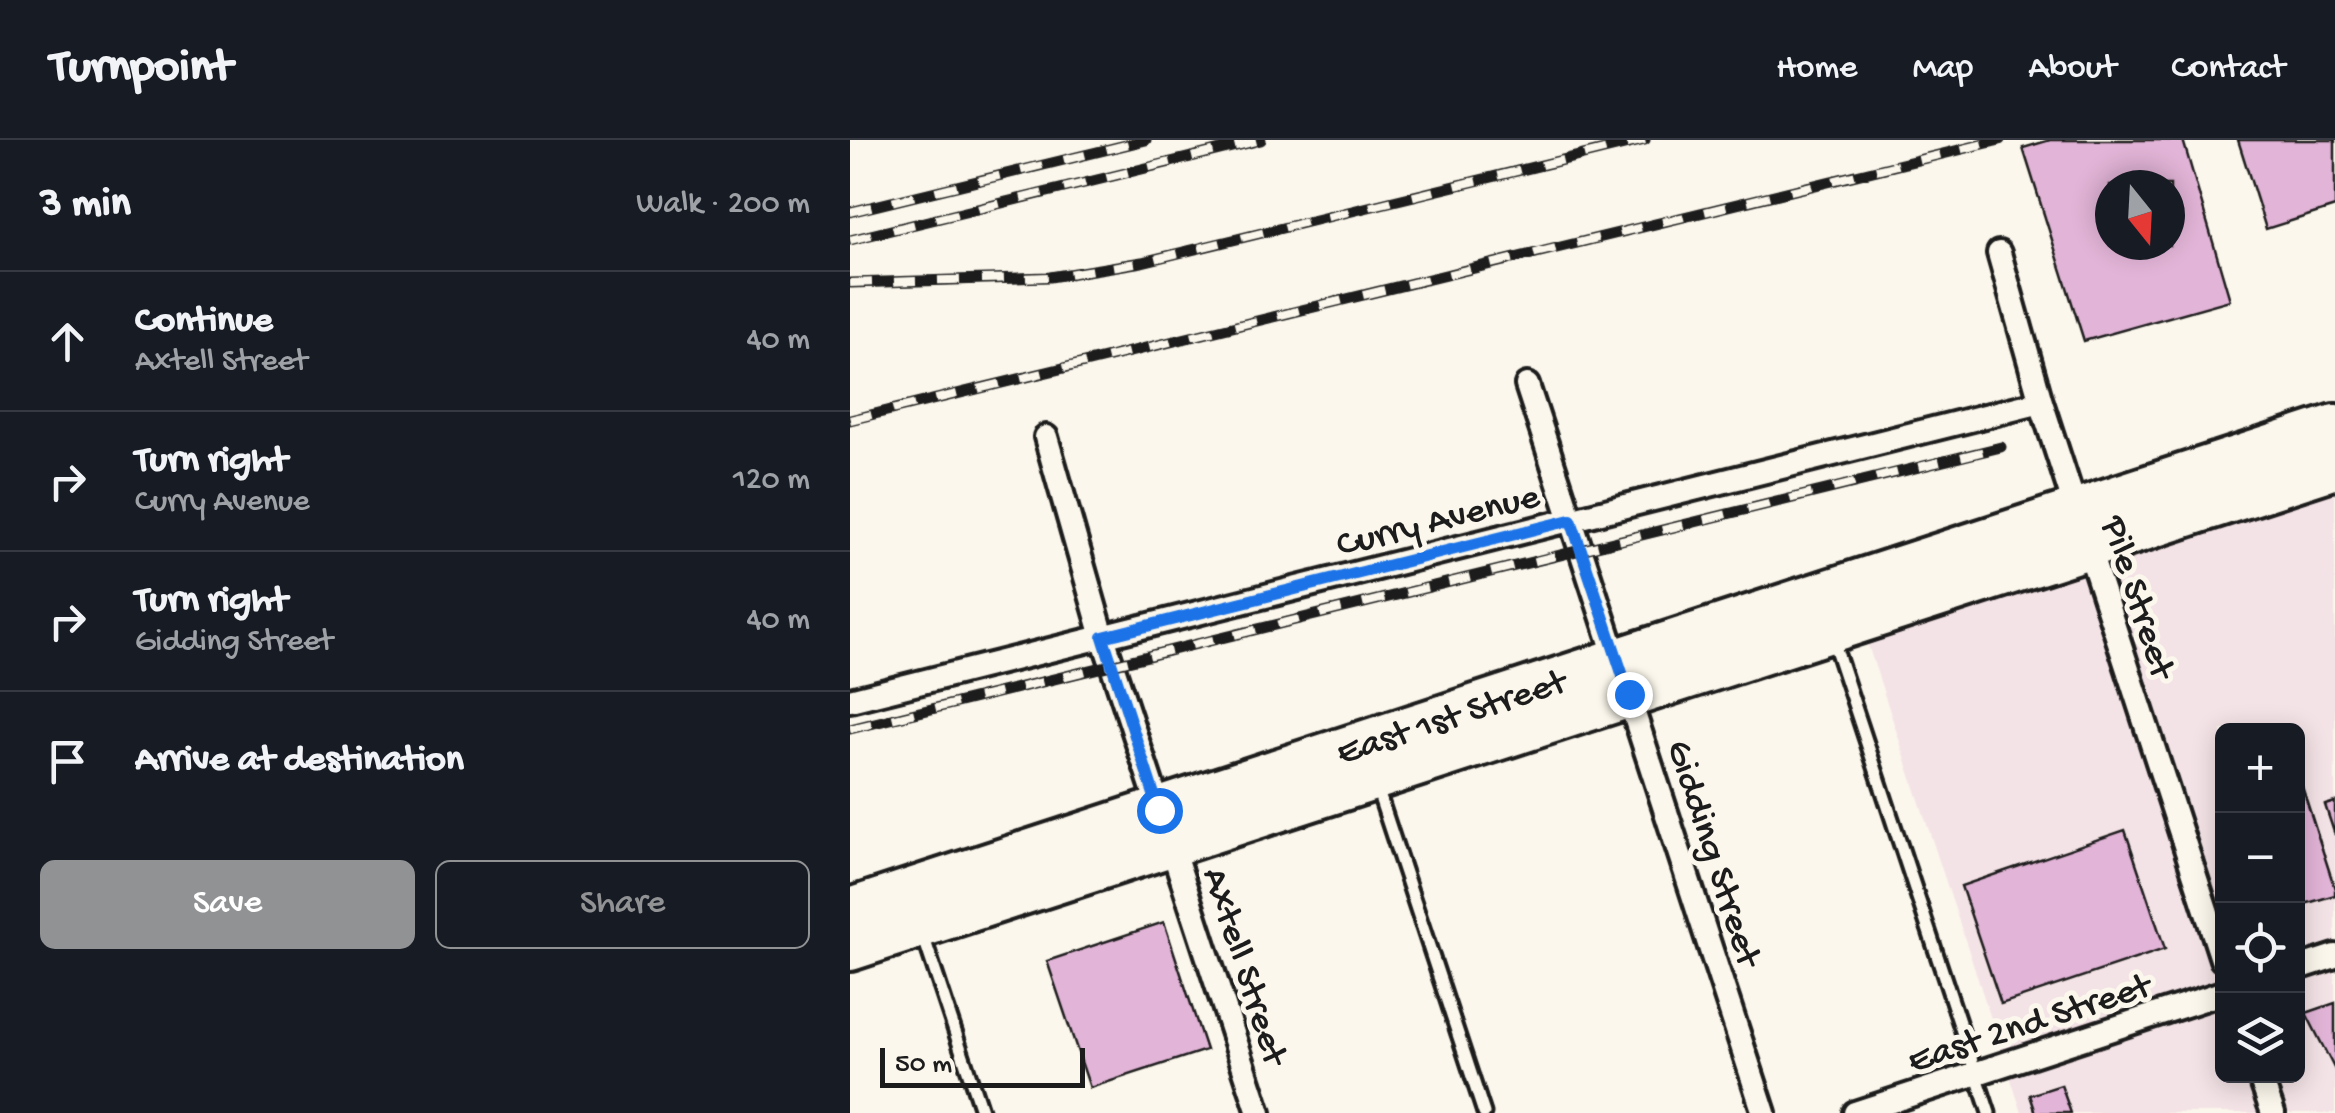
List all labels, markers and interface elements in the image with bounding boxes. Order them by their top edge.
text: Turnpoint [50,41,232,98]
text: Home [1776,49,1857,90]
text: Map [1912,49,1973,90]
text: About [2028,49,2116,90]
text: Contact [2171,49,2285,90]
north arrow [2095,170,2185,260]
text: 3 min [40,181,131,230]
text: Walk · 200 m [636,186,810,224]
text: Continue [135,300,273,344]
icon: ahead [40,314,95,369]
text: 40 m [746,322,810,360]
text: Axtell Street [135,344,307,382]
text: Turn right [135,440,287,484]
icon: right [40,454,95,509]
text: 120 m [733,462,810,500]
street label: Curry Avenue [1333,476,1545,569]
text: Curry Avenue [135,484,310,522]
street label: Pile Street [2088,510,2183,688]
text: Turn right [135,580,287,624]
icon: right [40,594,95,649]
text: 40 m [746,602,810,640]
text: Gidding Street [135,624,333,662]
street label: East 1st Street [1332,661,1575,777]
route end [1607,672,1653,718]
map controls [2215,723,2305,1083]
button: + [2215,723,2305,813]
icon: arrive [40,734,95,789]
street label: Gidding Street [1654,735,1770,976]
text: Arrive at destination [135,739,464,783]
route start [1137,788,1183,834]
button: − [2215,813,2305,903]
button: Save [40,860,415,949]
button: Share [435,860,810,949]
street label: Axtell Street [1190,863,1296,1074]
button: locate [2215,903,2305,993]
street label: East 2nd Street [1903,965,2160,1086]
button: layers [2215,993,2305,1083]
scale bar [880,1043,1085,1088]
text: 50 m [895,1049,952,1082]

